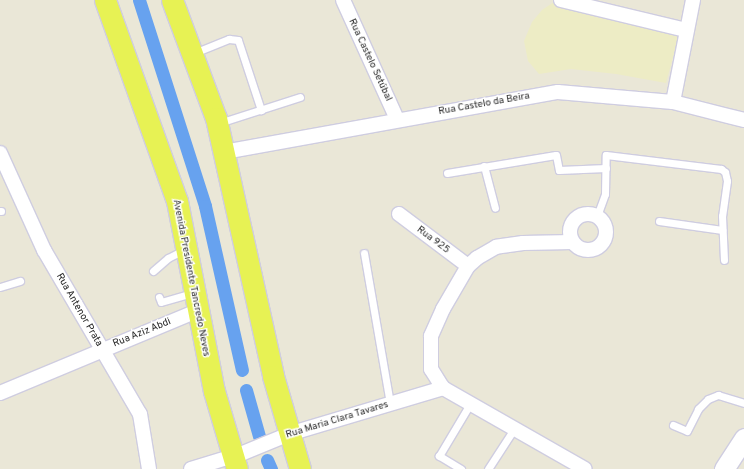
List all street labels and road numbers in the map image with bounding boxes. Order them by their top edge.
street label: Rua Castelo Setúbal [346,17,394,103]
street label: Rua Castelo da Beira [437,90,531,118]
street label: Avenida Presidente Tancredo Neves [170,198,212,358]
street label: Rua 925 [414,224,452,256]
street label: Rua Antenor Prata [53,271,105,349]
street label: Rua Aziz Abdi [111,316,173,350]
street label: Rua Maria Clara Tavares [284,399,390,441]

